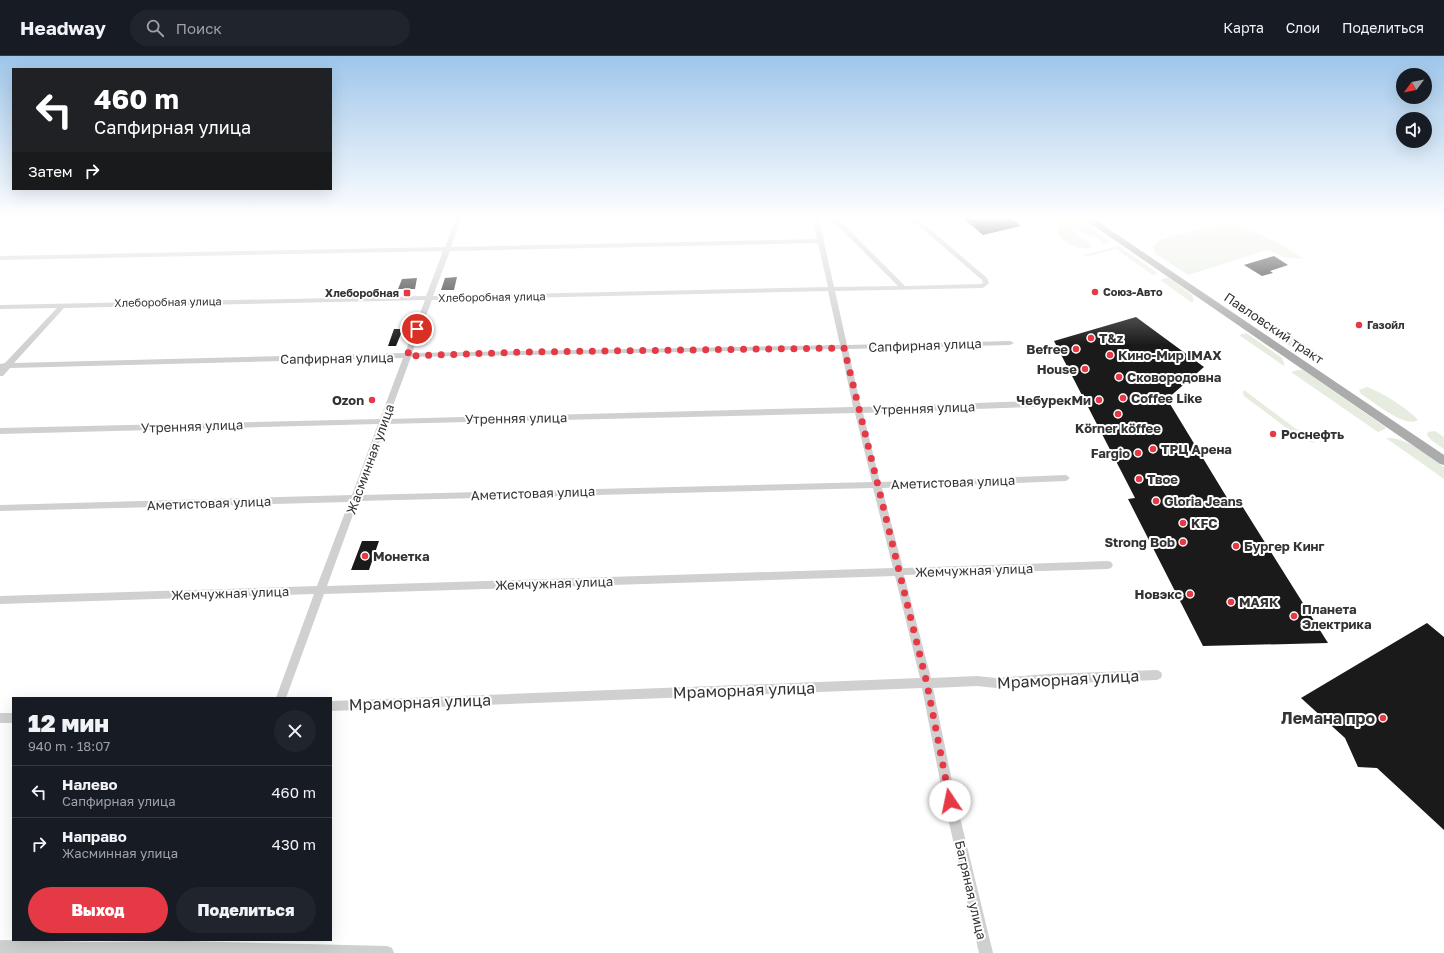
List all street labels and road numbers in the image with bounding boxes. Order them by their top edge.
street label: Хлеборобная улица [438,289,546,304]
street label: Павловский тракт [1221,289,1327,368]
street label: Хлеборобная улица [114,294,222,309]
street label: Сапфирная улица [868,335,982,355]
street label: Сапфирная улица [280,349,394,367]
street label: Утренняя улица [873,398,975,418]
street label: Жасминная улица [343,402,397,516]
street label: Утренняя улица [465,409,567,427]
street label: Утренняя улица [141,416,243,436]
street label: Аметистовая улица [891,472,1015,492]
street label: Аметистовая улица [471,483,595,503]
street label: Аметистовая улица [147,493,271,513]
street label: Жемчужная улица [915,560,1033,580]
street label: Жемчужная улица [495,573,613,593]
street label: Жемчужная улица [171,583,289,603]
street label: Мраморная улица [996,665,1140,693]
street label: Мраморная улица [672,678,816,702]
street label: Мраморная улица [348,690,492,714]
street label: Багряная улица [952,839,990,941]

